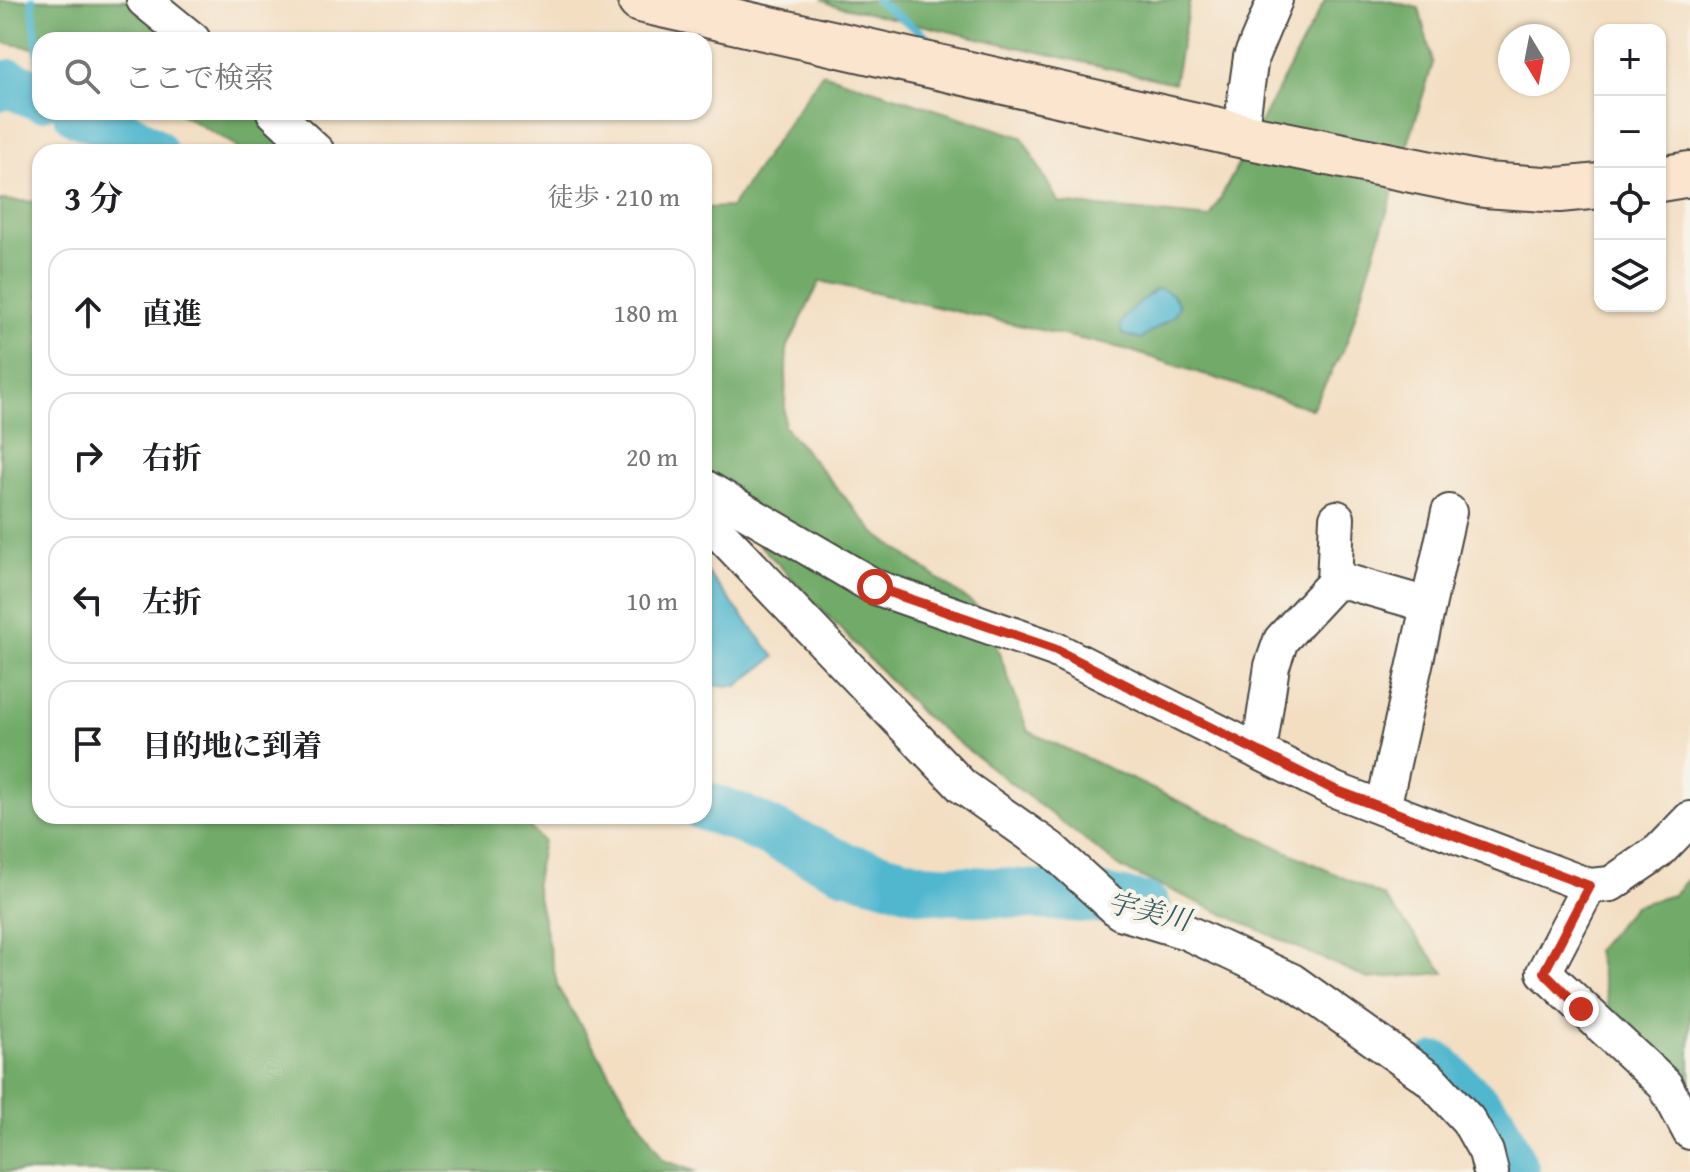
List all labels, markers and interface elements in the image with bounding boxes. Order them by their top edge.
north arrow [1498,24,1570,96]
map controls [1594,24,1666,312]
button: + [1594,24,1666,96]
search box [32,32,712,120]
icon: search [60,54,104,98]
text: ここで検索 [124,55,274,99]
button: − [1594,96,1666,168]
button: locate [1594,168,1666,240]
text: 3 分 [64,173,123,222]
text: 徒歩 · 210 m [548,177,680,216]
button: layers [1594,240,1666,312]
icon: ahead [66,290,110,334]
text: 直進 [142,291,202,335]
text: 180 m [613,293,678,332]
icon: right [66,434,110,478]
text: 右折 [142,435,202,479]
text: 20 m [626,437,678,476]
route start [857,569,893,605]
icon: left [66,578,110,622]
text: 左折 [142,579,202,623]
text: 10 m [626,581,678,620]
icon: arrive [66,722,110,766]
text: 目的地に到着 [142,723,322,767]
water label: 宇美川 [1104,881,1198,941]
route end [1563,991,1599,1027]

